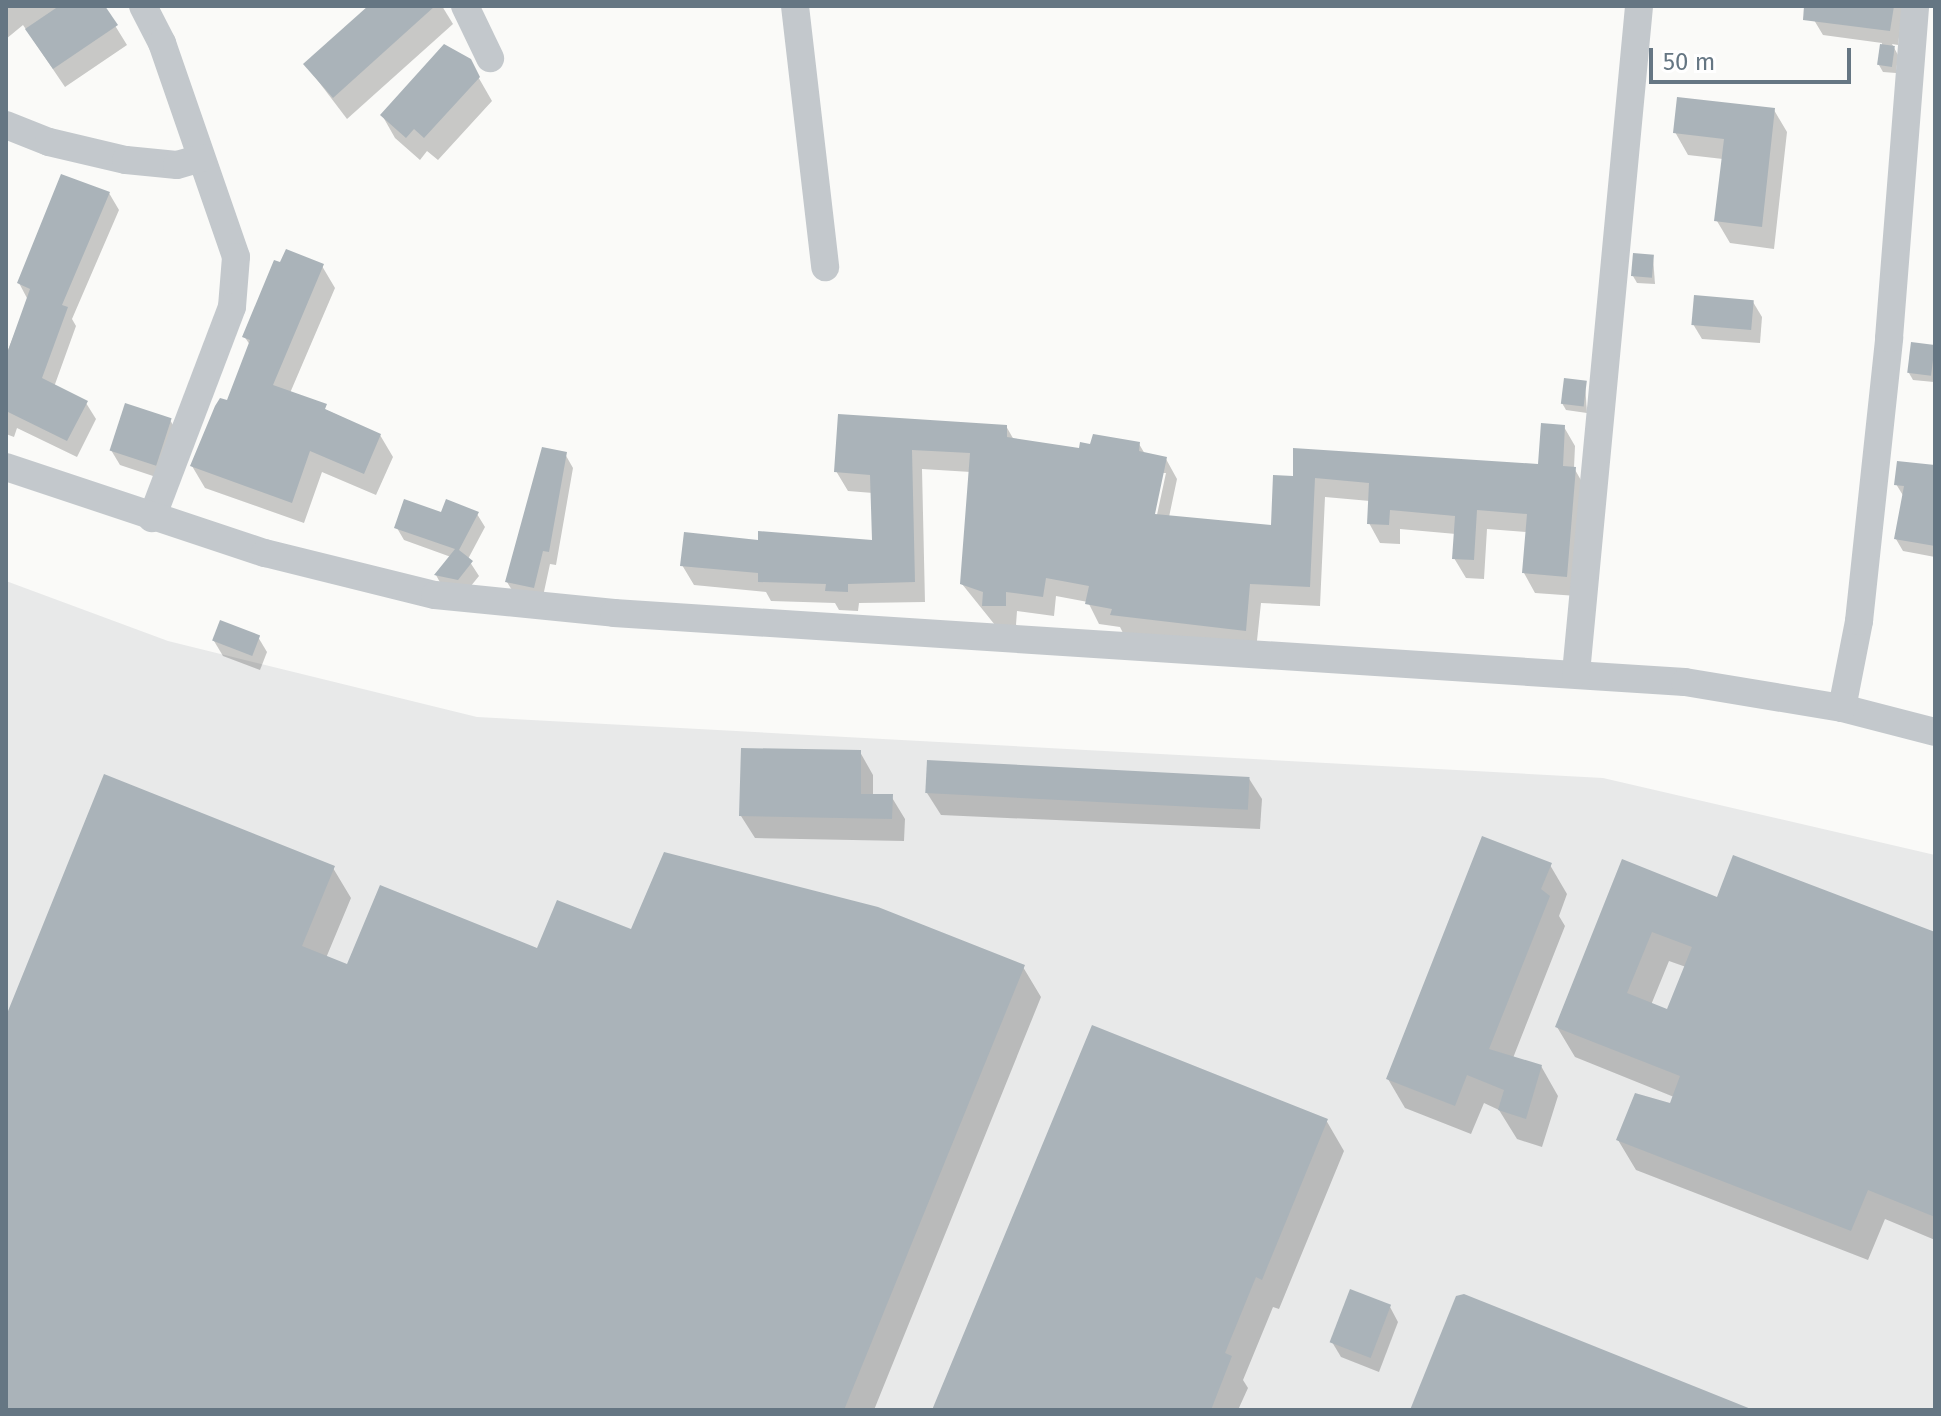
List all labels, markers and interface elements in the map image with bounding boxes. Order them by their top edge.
scale bar [1653,32,1855,82]
text: 50 m [1663,48,1715,76]

